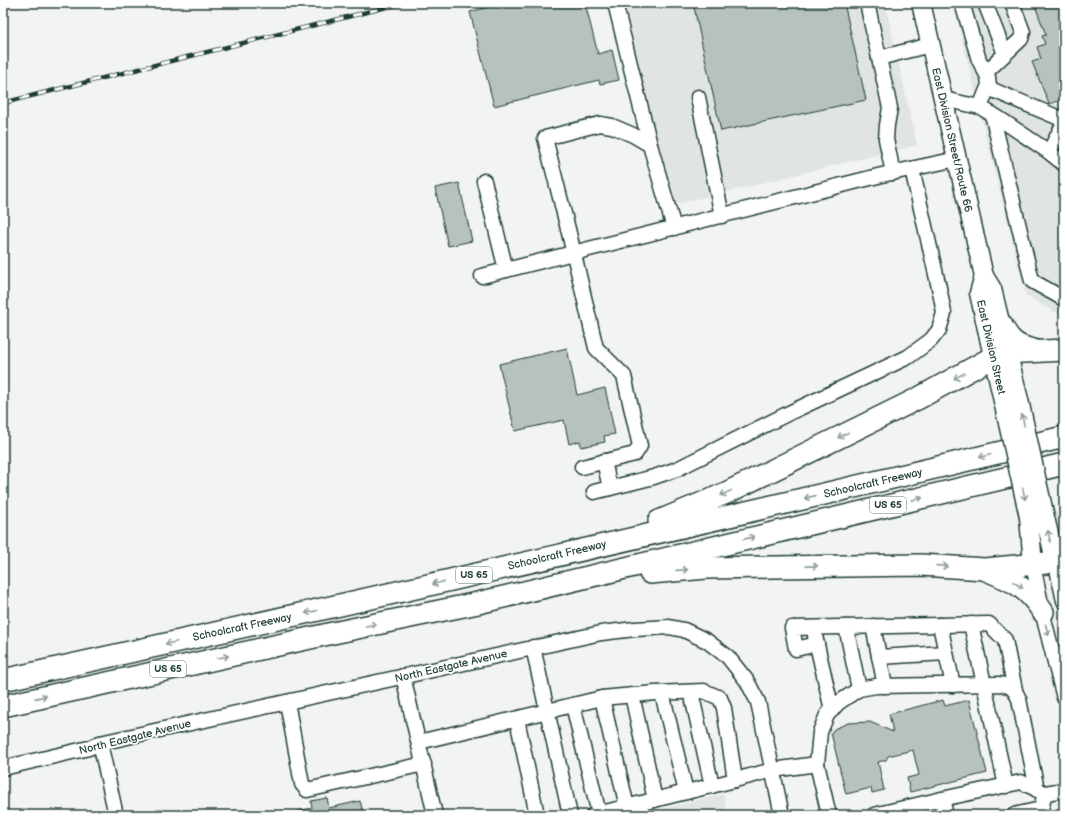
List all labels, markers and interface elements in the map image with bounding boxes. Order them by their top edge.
street label: East Division Street/Route 66 [929,67,975,214]
street label: East Division Street [974,298,1008,396]
one-way arrow [953,373,965,380]
one-way arrow [1019,414,1027,427]
one-way arrow [837,432,849,439]
one-way arrow [979,453,992,461]
street label: Schoolcraft Freeway [822,465,924,501]
one-way arrow [1020,487,1028,500]
one-way arrow [721,490,733,497]
one-way arrow [804,494,817,502]
one-way arrow [910,494,923,502]
road number: US 65 [870,497,906,513]
one-way arrow [1045,530,1053,543]
one-way arrow [743,534,756,541]
street label: Schoolcraft Freeway [506,537,608,573]
one-way arrow [805,562,818,570]
one-way arrow [935,563,948,570]
one-way arrow [675,566,688,573]
road number: US 65 [456,567,492,583]
one-way arrow [432,579,445,587]
one-way arrow [1012,582,1024,590]
one-way arrow [305,609,318,616]
street label: Schoolcraft Freeway [191,610,293,644]
one-way arrow [364,621,377,629]
one-way arrow [1044,624,1051,637]
one-way arrow [165,640,178,648]
street label: North Eastgate Avenue [393,647,509,685]
one-way arrow [216,653,229,661]
road number: US 65 [150,661,186,677]
one-way arrow [34,693,47,701]
street label: North Eastgate Avenue [78,717,193,757]

